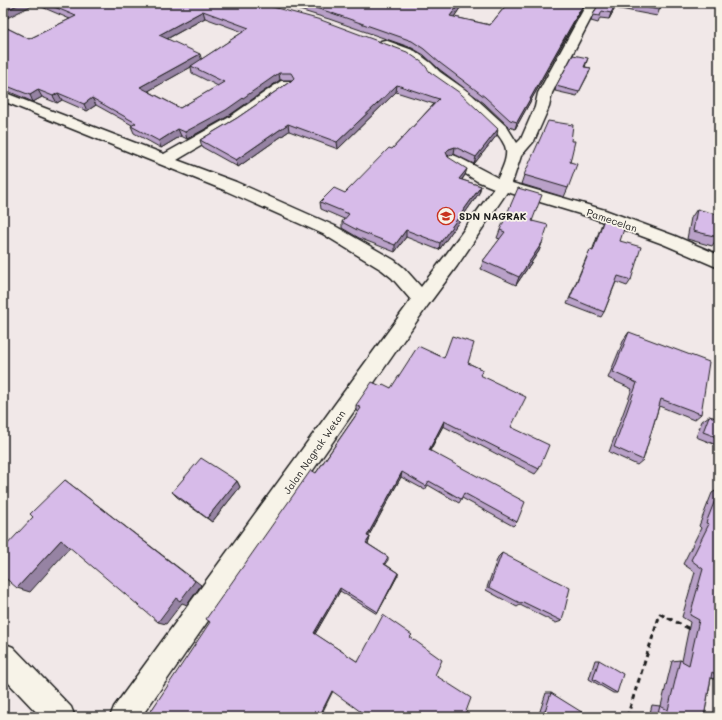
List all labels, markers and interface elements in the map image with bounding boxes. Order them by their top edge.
street label: Pamecelan [585,205,639,235]
school or university icon: SDN NAGRAK [436,206,456,226]
place label: SDN NAGRAK [459,209,527,223]
street label: Jalan Nagrak Wetan [280,407,348,497]

